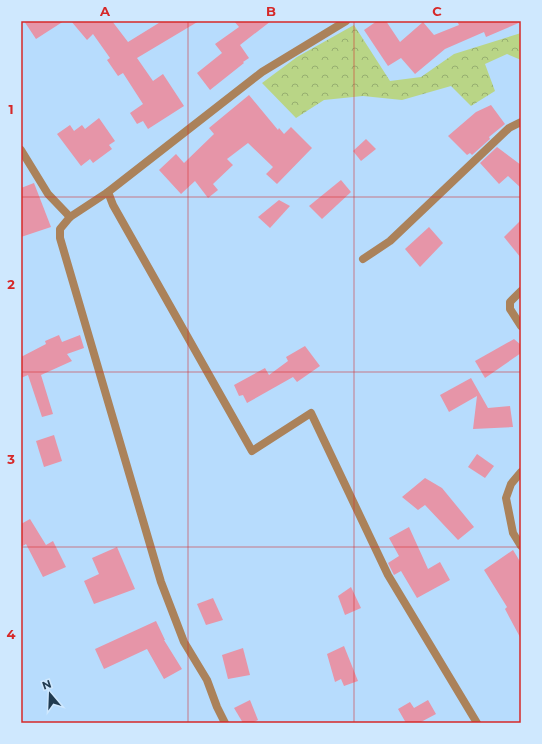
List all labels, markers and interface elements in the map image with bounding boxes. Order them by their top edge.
text: A [99,3,111,19]
text: B [266,3,276,19]
text: C [432,3,442,19]
text: 1 [8,101,14,117]
text: 2 [7,276,15,292]
text: 3 [6,451,15,467]
text: 4 [7,626,16,642]
north arrow [30,674,70,714]
text: N [40,676,53,693]

